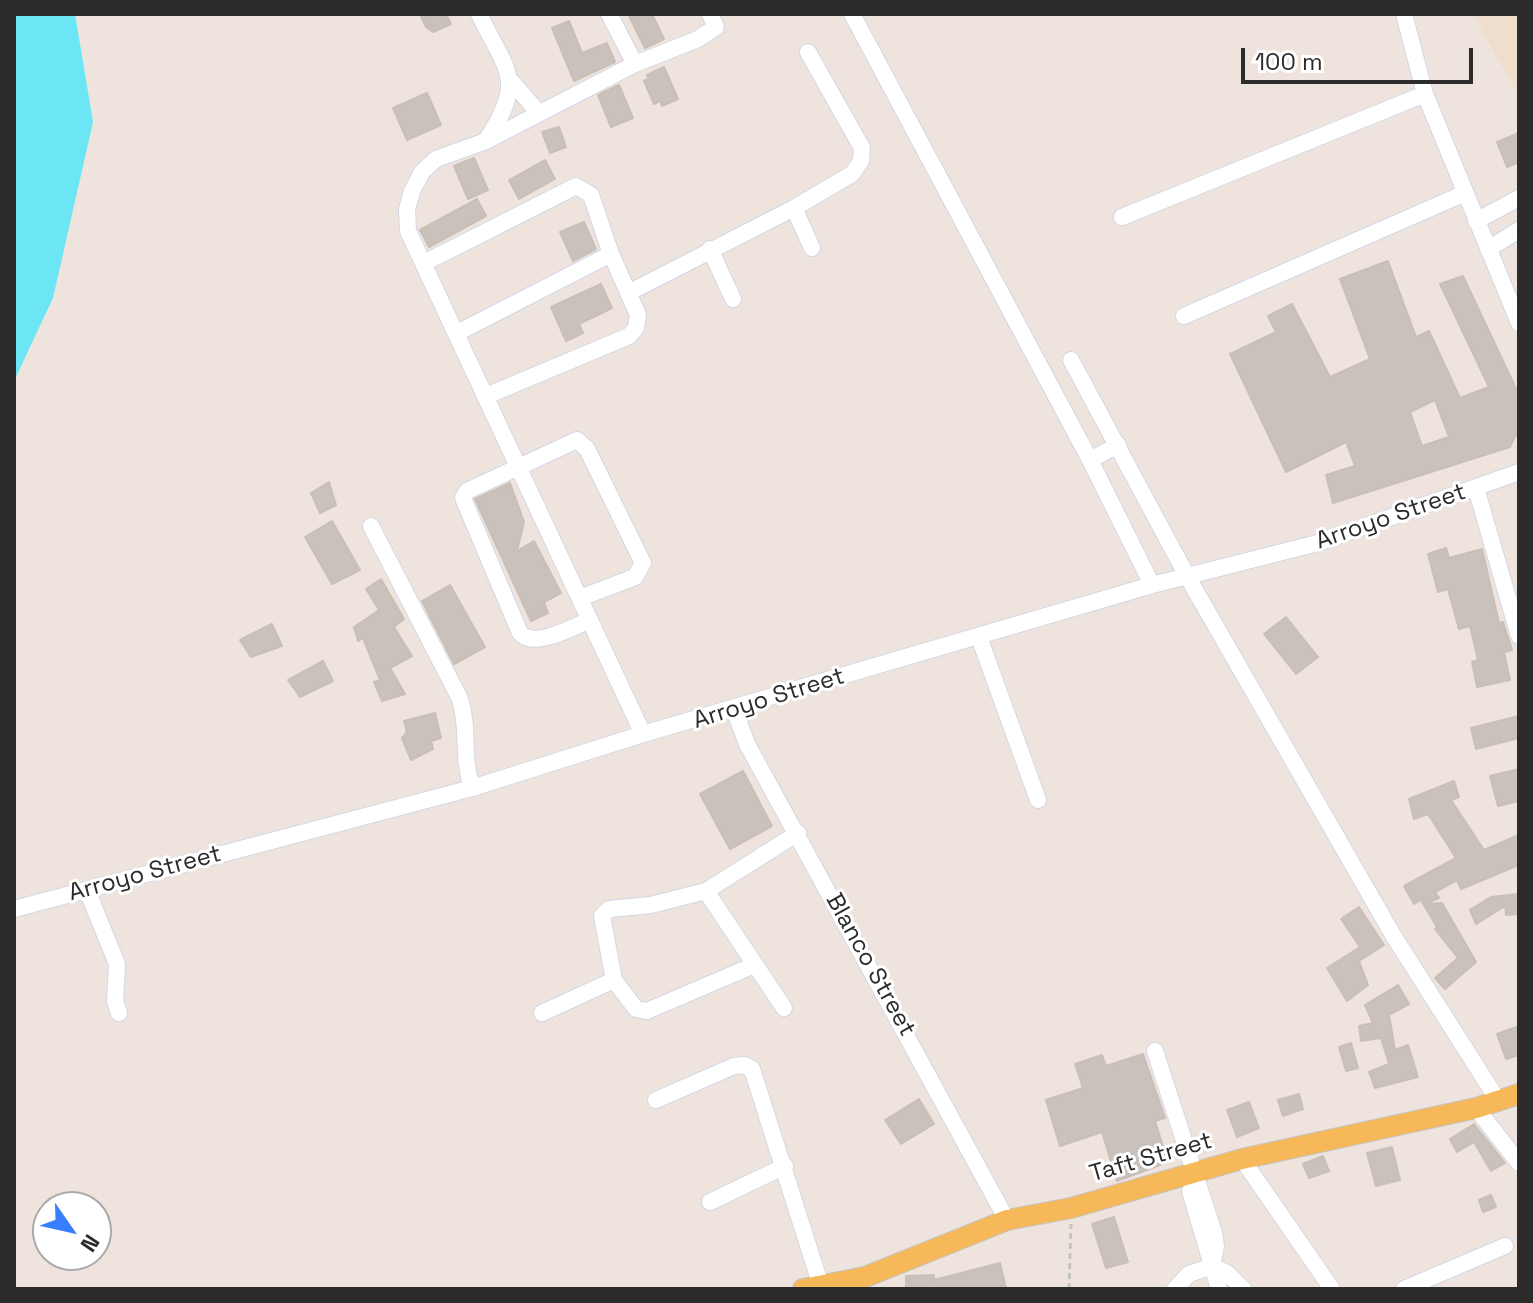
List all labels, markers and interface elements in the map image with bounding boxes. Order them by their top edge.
scale bar [1245,32,1477,82]
text: 100 m [1255,46,1323,77]
street label: Arroyo Street [1312,478,1470,556]
street label: Arroyo Street [690,662,848,736]
street label: Arroyo Street [66,840,224,908]
street label: Blanco Street [819,889,921,1041]
street label: Taft Street [1087,1127,1215,1189]
north arrow [32,1191,112,1271]
text: N [75,1229,106,1257]

